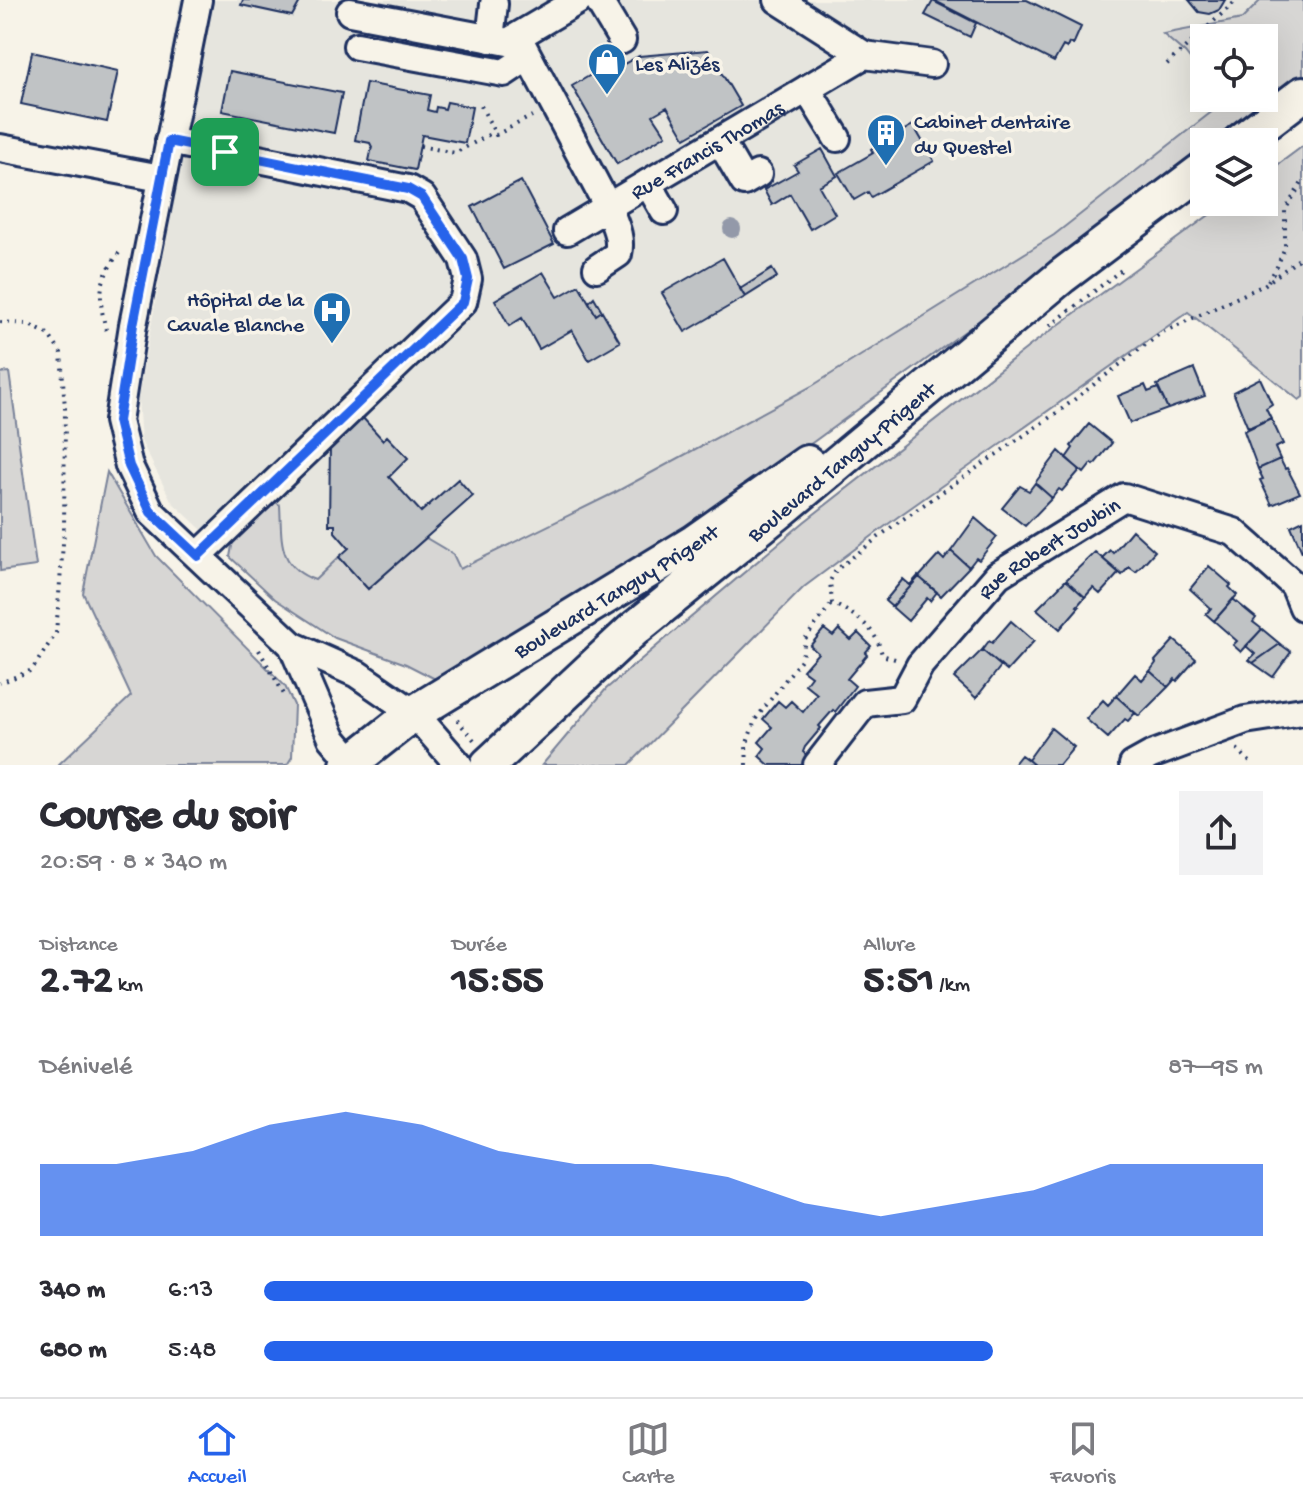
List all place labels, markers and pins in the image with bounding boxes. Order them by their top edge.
shop icon: Les Alizés [586,41,628,96]
place label: Les Alizés [635,53,720,79]
place label: Cabinet dentaire du Questel [914,111,1071,162]
building icon: Cabinet dentaire du Questel [865,112,907,167]
pin [191,118,259,186]
place label: Hôpital de la Cavale Blanche [167,289,305,340]
hospital icon: Hôpital de la Cavale Blanche [311,290,353,345]

